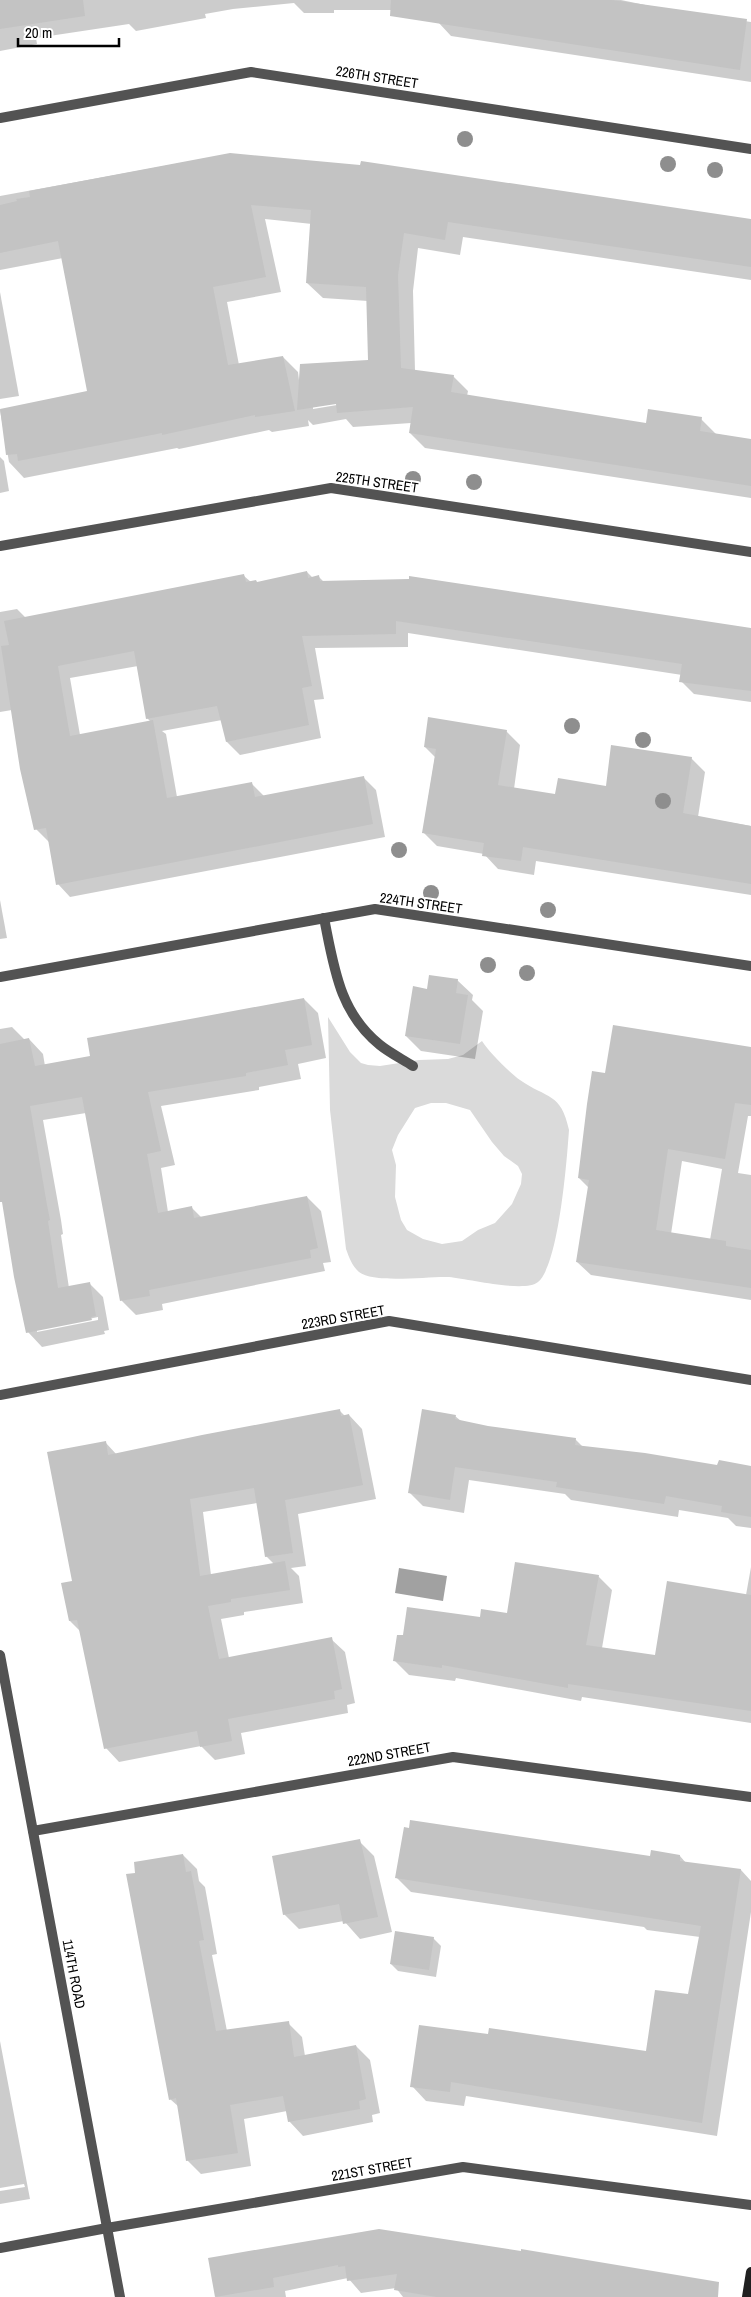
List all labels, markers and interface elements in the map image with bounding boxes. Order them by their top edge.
scale bar [18,15,119,47]
text: 20 m [25,22,52,43]
street label: 226TH STREET [335,62,419,92]
street label: 225TH STREET [335,467,419,497]
street label: 224TH STREET [379,888,463,918]
street label: 223RD STREET [300,1301,386,1333]
street label: 222ND STREET [346,1738,432,1770]
street label: 114TH ROAD [58,1938,90,2010]
street label: 221ST STREET [330,2153,414,2185]

